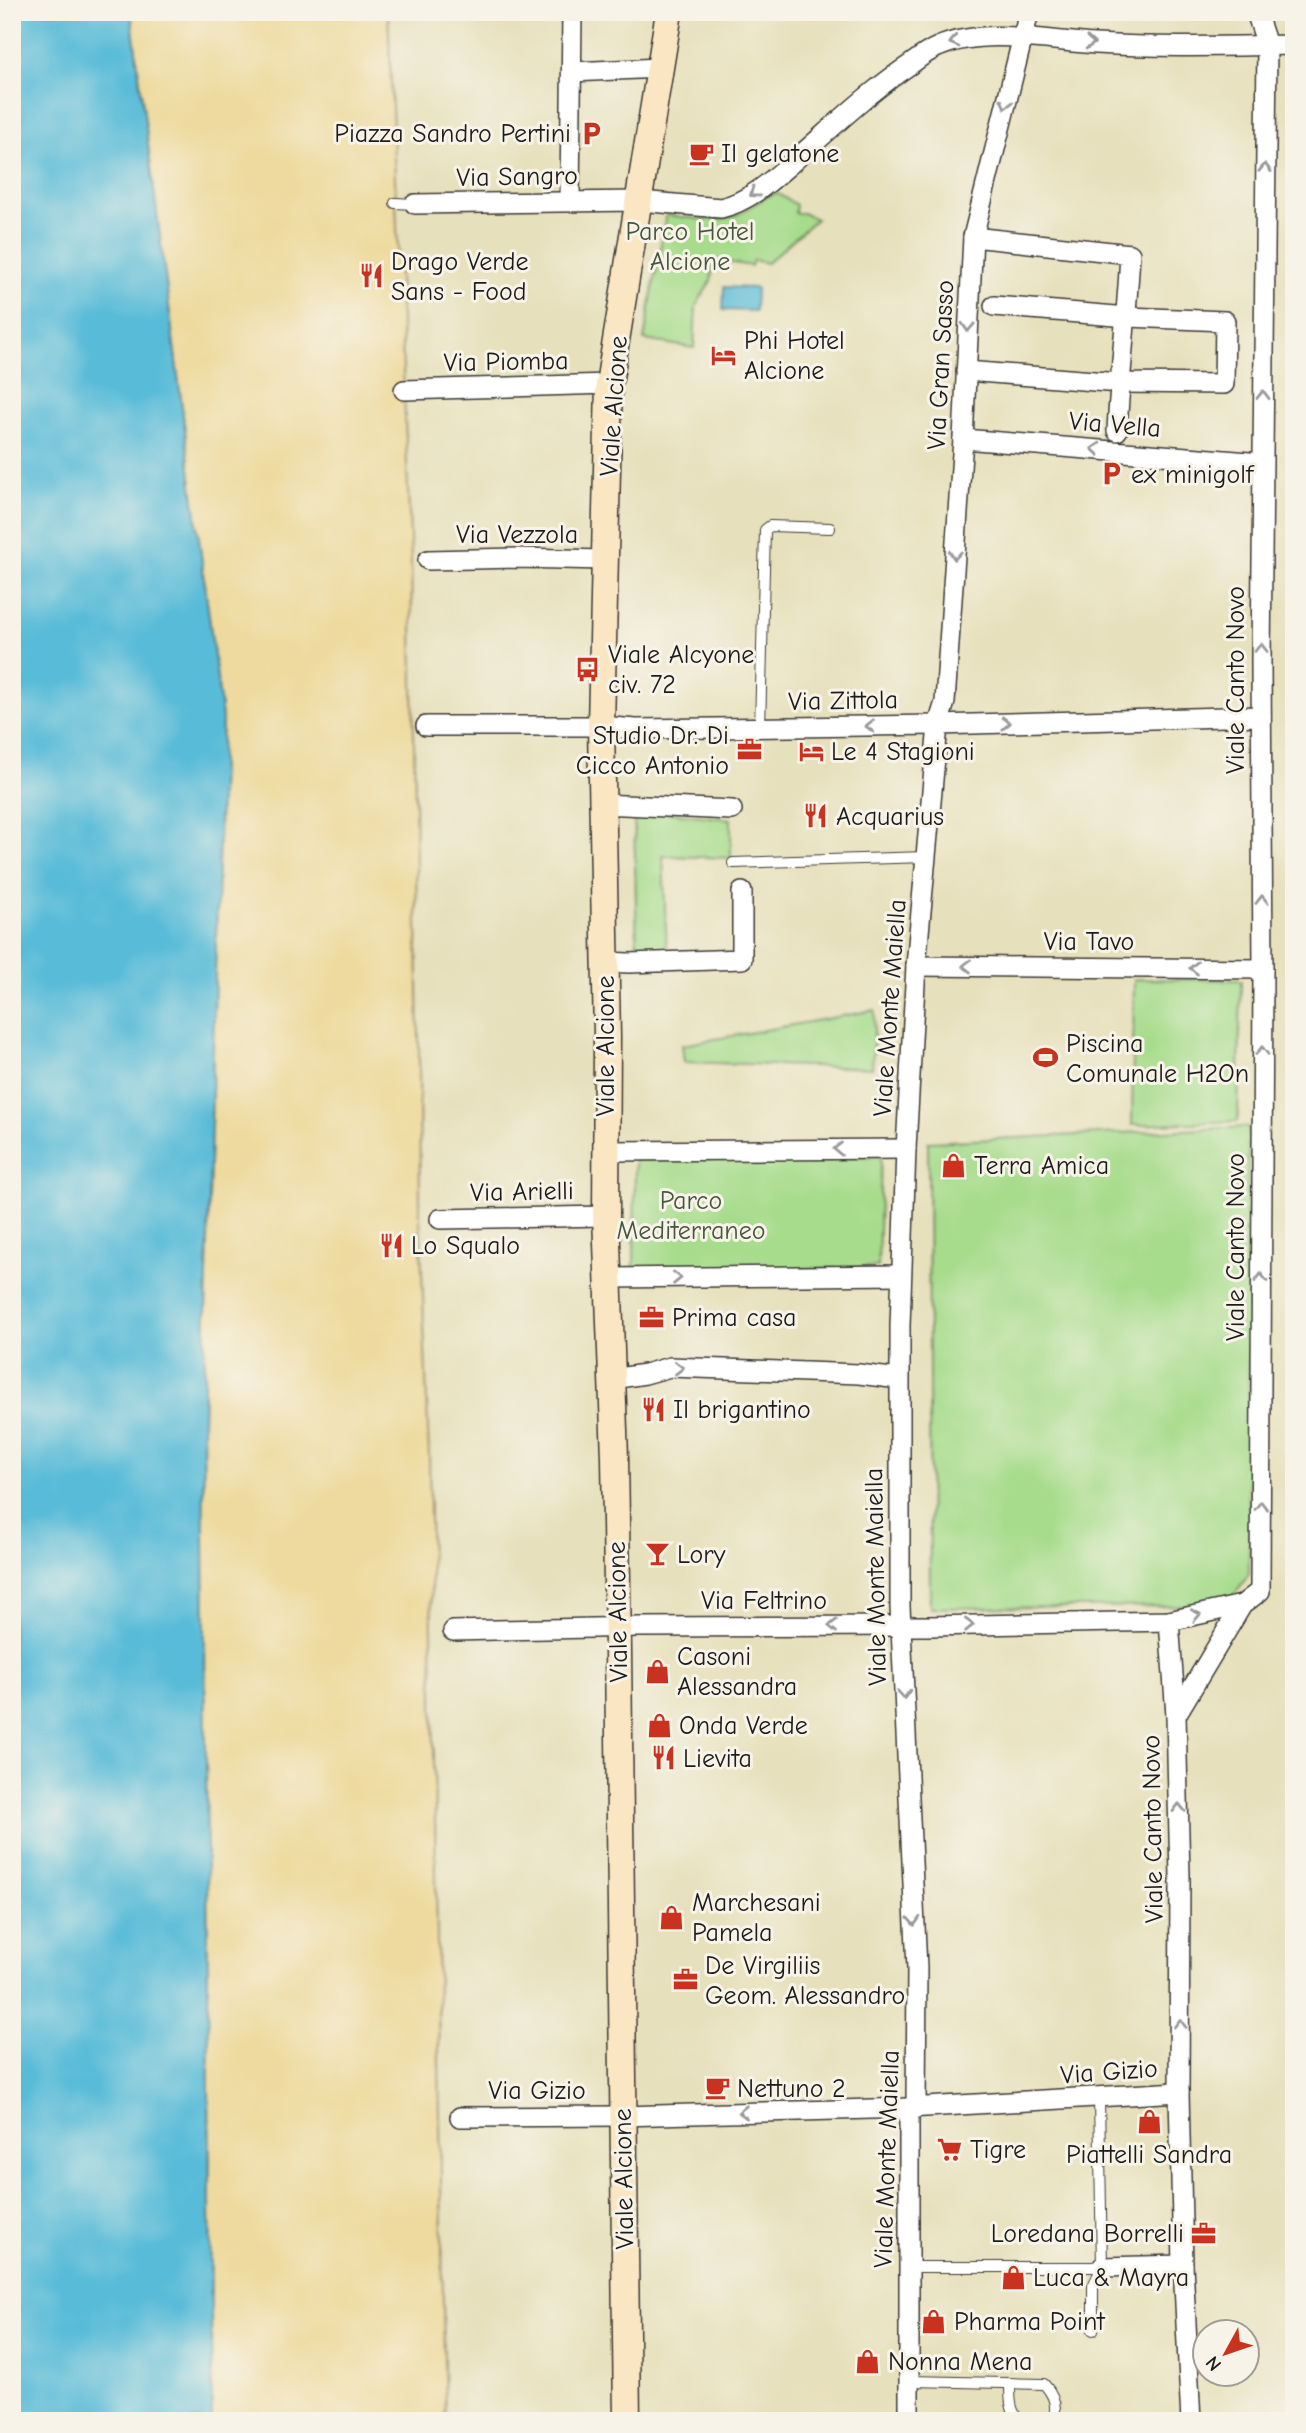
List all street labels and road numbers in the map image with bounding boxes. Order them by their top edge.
street label: Via Sangro [456,161,578,193]
street label: Via Gran Sasso [922,279,960,451]
street label: Viale Alcione [594,335,634,477]
street label: Via Piomba [443,346,569,378]
street label: Via Vella [1068,406,1162,444]
street label: Via Vezzola [456,520,578,550]
street label: Viale Canto Novo [1221,586,1251,774]
street label: Via Zittola [788,685,898,717]
street label: Viale Monte Maiella [867,898,913,1118]
street label: Via Tavo [1044,927,1134,957]
street label: Viale Alcione [591,975,621,1117]
street label: Viale Canto Novo [1221,1153,1251,1341]
street label: Via Arielli [470,1176,574,1208]
street label: Viale Monte Maiella [859,1468,893,1686]
street label: Viale Alcione [602,1541,634,1683]
street label: Via Feltrino [701,1586,827,1616]
street label: Viale Canto Novo [1136,1735,1170,1923]
street label: Viale Monte Maiella [868,2050,906,2268]
street label: Via Gizio [1059,2054,1159,2090]
street label: Via Gizio [488,2076,586,2106]
street label: Viale Alcione [608,2108,640,2250]

